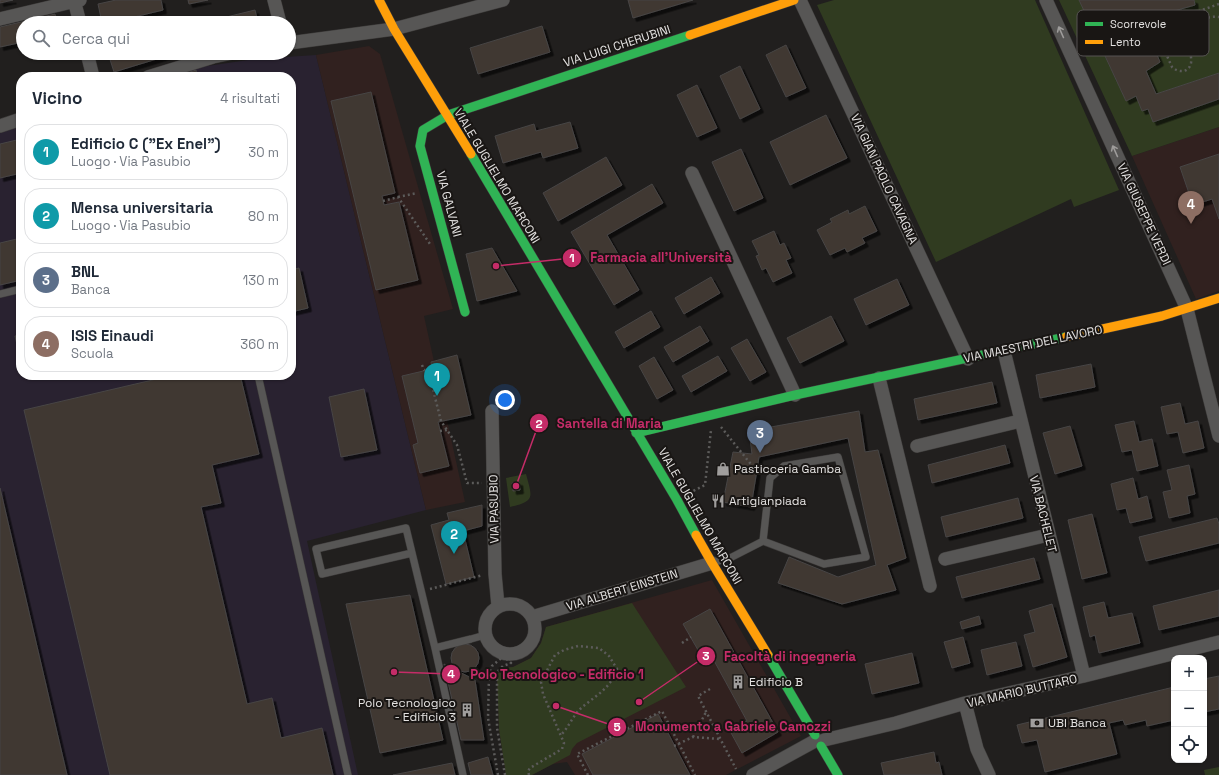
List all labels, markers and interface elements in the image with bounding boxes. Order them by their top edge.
legend [1077,10,1209,56]
search box [16,16,296,60]
text: Scorrevole [1110,17,1166,31]
street label: VIA LUIGI CHERUBINI [561,21,673,71]
icon: search [30,27,52,49]
one-way arrow [1057,27,1064,39]
text: Cerca qui [62,29,130,48]
text: Lento [1110,35,1141,49]
text: Vicino [32,87,82,109]
text: 4 risultati [220,90,280,107]
street label: VIALE GUGLIELMO MARCONI [450,106,544,246]
street label: VIA GIAN PAOLO CAVAGNA [847,111,921,247]
text: Edificio C ("Ex Enel") [71,134,221,153]
text: 1 [43,144,49,161]
text: 30 m [248,144,279,161]
one-way arrow [1110,145,1118,157]
text: Luogo · Via Pasubio [71,153,191,170]
street label: VIA GIUSEPPE VERDI [1113,161,1175,267]
street label: VIA GALVANI [433,169,465,239]
pin: 4 [1178,191,1204,224]
text: Mensa universitaria [71,198,213,217]
text: 2 [42,208,50,225]
text: 80 m [248,208,279,225]
text: Luogo · Via Pasubio [71,217,191,234]
callout: Farmacia all'Università [562,245,740,270]
text: Farmacia all'Università [590,249,732,266]
text: 1 [569,250,575,266]
text: BNL [71,262,99,281]
text: 3 [42,272,50,289]
text: 130 m [243,272,279,289]
text: Banca [71,281,110,298]
street label: VIA MAESTRI DEL LAVORO [962,321,1104,367]
text: ISIS Einaudi [71,326,154,345]
text: 4 [42,336,50,353]
text: 360 m [240,336,279,353]
text: Scuola [71,345,113,362]
pin: 1 [424,363,450,396]
your location [495,390,515,410]
callout: Santella di Maria [529,411,669,436]
text: Santella di Maria [557,415,662,432]
text: 2 [535,416,543,432]
pin: 3 [747,420,773,453]
street label: VIALE GUGLIELMO MARCONI [654,445,746,587]
shop icon: Pasticceria Gamba [715,461,731,477]
place label: Pasticceria Gamba [734,461,841,477]
street label: VIA PASUBIO [485,474,503,544]
street label: VIA BACHELET [1026,474,1060,554]
restaurant icon: Artigianpiada [710,493,726,509]
place label: Artigianpiada [729,493,807,509]
pin: 2 [441,521,467,554]
street label: VIA ALBERT EINSTEIN [564,565,680,615]
callout: Facoltà di ingegneria [696,644,864,669]
text: 3 [702,648,710,664]
text: Facoltà di ingegneria [724,648,857,665]
map controls [1171,655,1207,763]
button: + [1171,655,1207,691]
callout: Polo Tecnologico - Edificio 1 [441,662,652,687]
text: 4 [447,666,455,682]
text: Polo Tecnologico - Edificio 1 [470,666,644,683]
street label: VIA MARIO BUTTARO [965,671,1079,711]
building icon: Edificio B [730,674,746,690]
place label: Edificio B [749,674,803,690]
button: − [1171,691,1207,727]
place label: Polo Tecnologico - Edificio 3 [358,695,456,725]
building icon: Polo Tecnologico - Edificio 3 [459,702,475,718]
callout: Monumento a Gabriele Camozzi [607,714,839,739]
bank icon: UBI Banca [1029,715,1045,731]
place label: UBI Banca [1048,715,1106,731]
text: Monumento a Gabriele Camozzi [635,718,831,735]
text: 5 [613,719,621,735]
button: locate [1171,727,1207,763]

